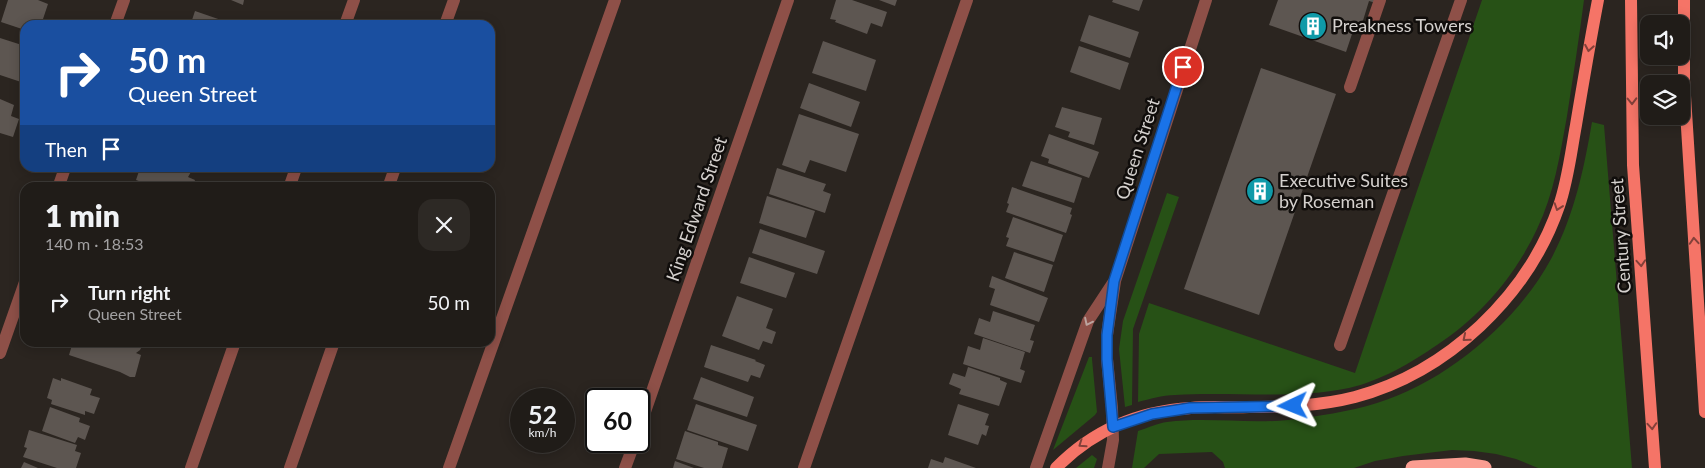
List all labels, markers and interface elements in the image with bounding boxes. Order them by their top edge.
building icon: Preakness Towers [1298,11,1328,41]
place label: Preakness Towers [1332,14,1472,36]
map controls [1640,15,1690,125]
button: sound [1640,15,1690,65]
text: 50 m [128,38,206,80]
icon: right [45,40,110,105]
one-way arrow [1585,44,1595,52]
pin [1162,46,1204,88]
icon: arrive [1169,53,1197,81]
button: layers [1640,75,1690,125]
text: Queen Street [128,80,257,107]
street label: Queen Street [1110,95,1164,202]
one-way arrow [1627,98,1637,105]
street label: King Edward Street [661,133,731,284]
icon: arrive [97,135,125,163]
text: Then [45,138,87,161]
place label: Executive Suites by Roseman [1279,169,1408,212]
building icon: Executive Suites by Roseman [1245,176,1275,206]
street label: Century Street [1605,177,1635,294]
text: 1 min [45,197,120,233]
button: close [418,199,470,251]
one-way arrow [1554,203,1564,211]
text: 140 m · 18:53 [45,234,144,253]
one-way arrow [1689,237,1700,245]
one-way arrow [1636,260,1647,268]
text: Turn right [88,281,170,304]
icon: right [45,288,73,316]
text: 50 m [427,291,470,314]
text: Queen Street [88,304,182,323]
one-way arrow [1084,317,1095,326]
one-way arrow [1462,333,1471,342]
position arrow [1266,379,1318,431]
speed limit sign: 60 [585,388,650,453]
text: 52 [528,399,557,429]
one-way arrow [1646,422,1657,430]
text: km/h [528,425,557,440]
one-way arrow [1078,438,1088,447]

